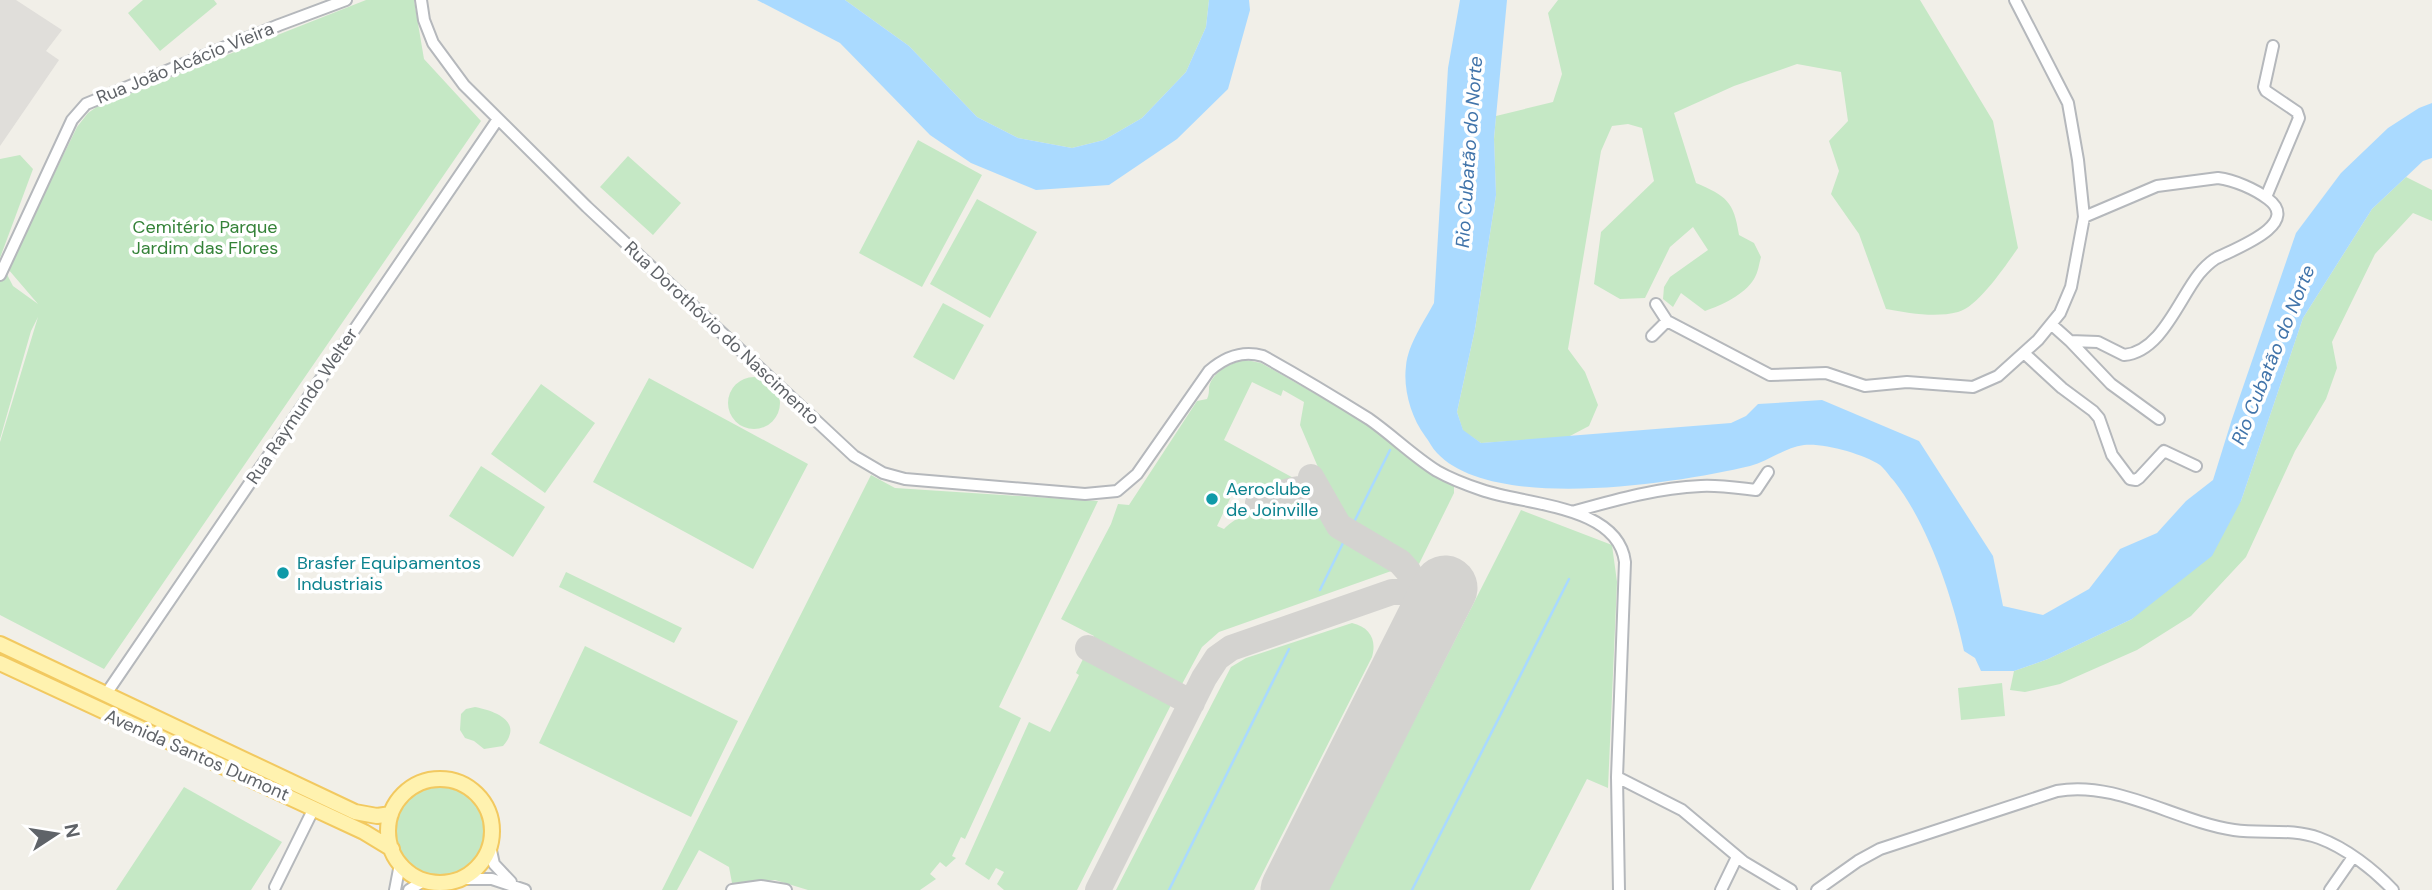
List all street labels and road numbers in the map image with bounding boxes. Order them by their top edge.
street label: Rua João Acácio Vieira [93,16,277,110]
street label: Rua Dorothóvio do Nascimento [619,236,825,430]
street label: Rua Raymundo Welter [241,323,363,489]
street label: Avenida Santos Dumont [101,703,293,807]

